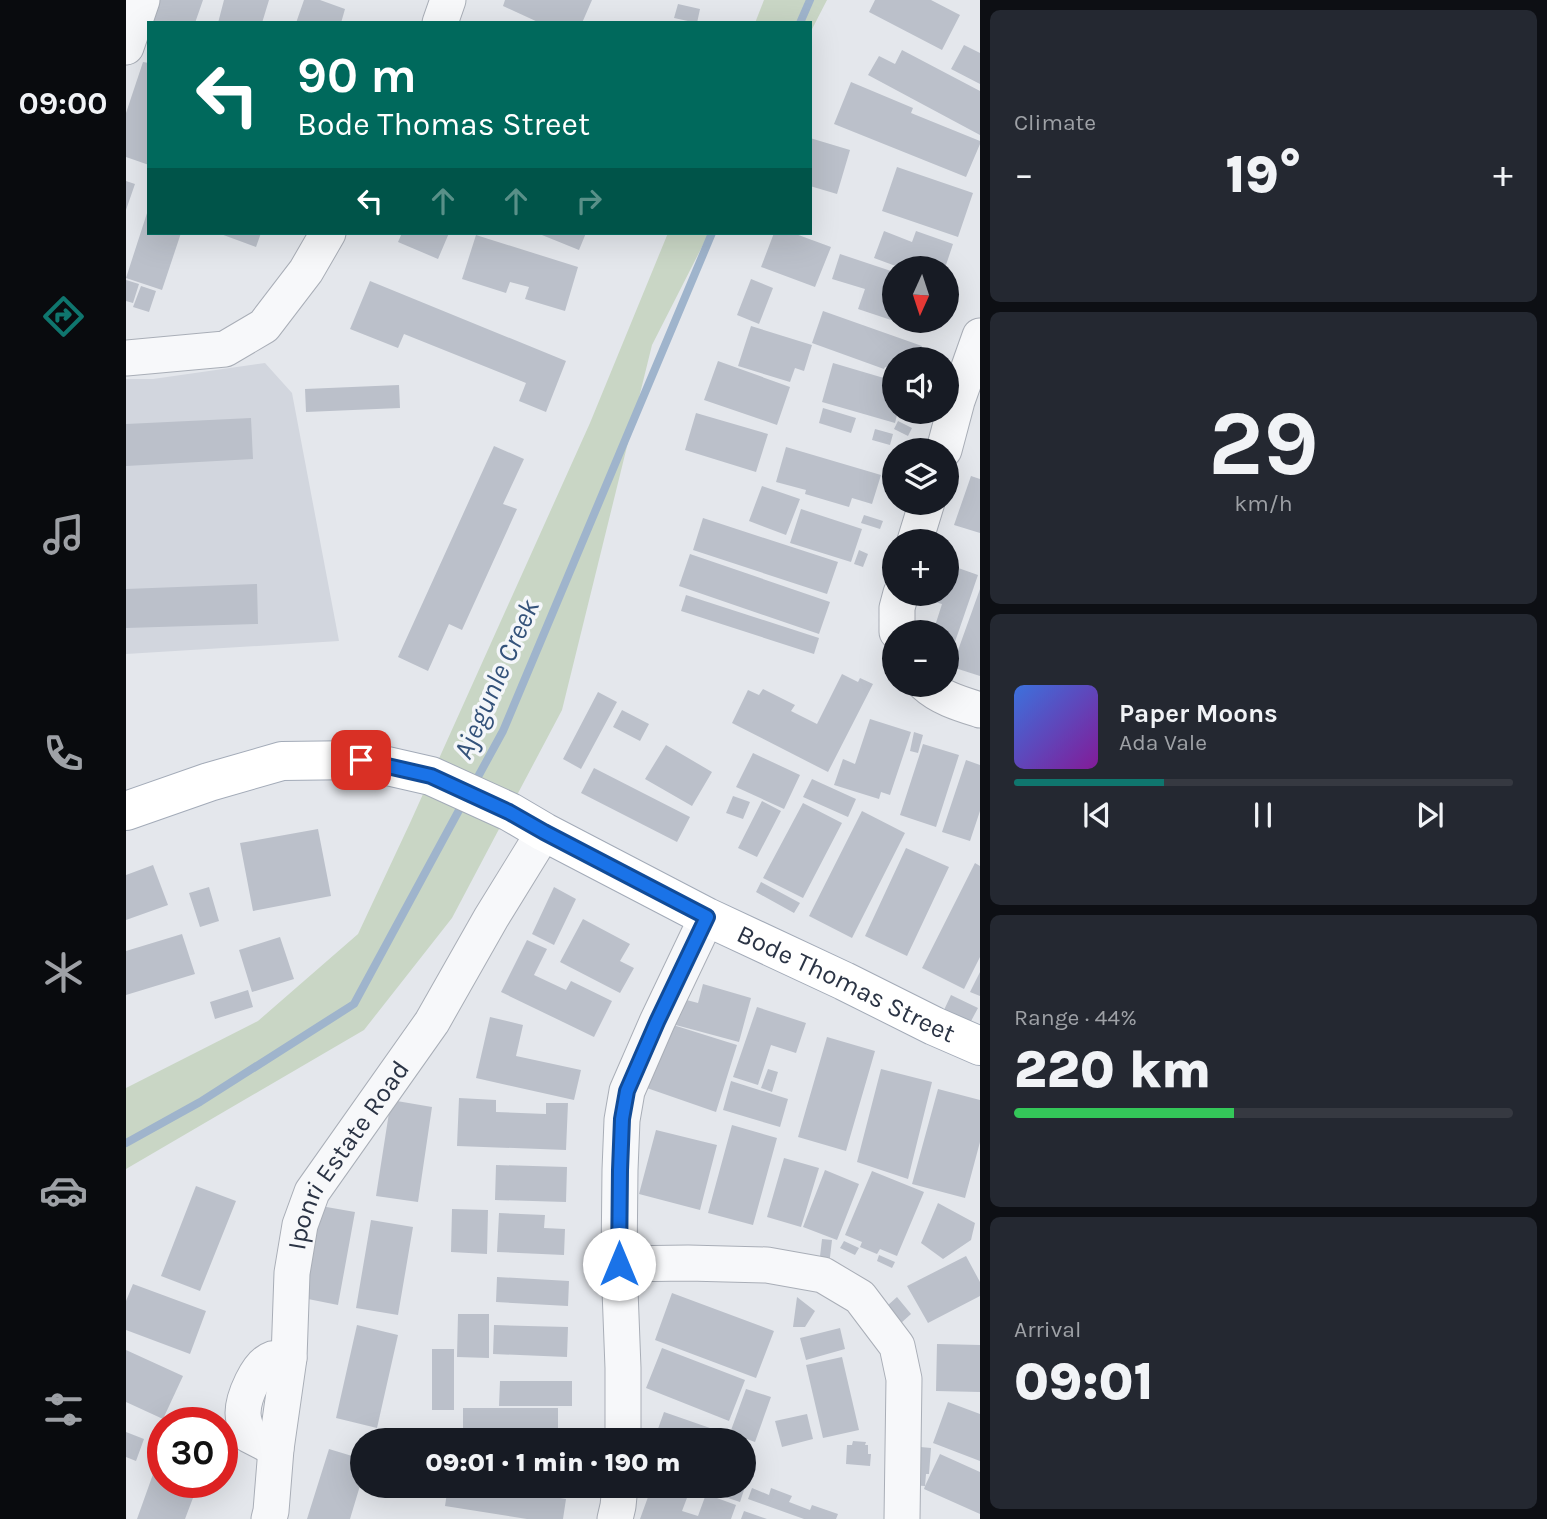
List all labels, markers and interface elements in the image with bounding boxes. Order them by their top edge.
text: 90 m [297,47,417,104]
icon: left [182,49,273,140]
text: 09:00 [19,85,107,122]
text: Bode Thomas Street [297,106,590,143]
text: Climate [1014,109,1096,136]
text: 19° [1225,144,1302,205]
text: − [1014,152,1034,197]
text: + [1493,152,1513,197]
icon: left [351,182,389,220]
icon: ahead [424,182,462,220]
icon: ahead [497,182,535,220]
icon: right [570,182,608,220]
north arrow [882,256,959,332]
map controls [882,256,959,697]
icon: directions [39,292,88,341]
button: sound [882,347,959,424]
text: 29 [1208,391,1319,497]
button: layers [882,438,959,515]
text: km/h [1234,490,1293,517]
icon: music [39,510,88,559]
button: + [882,529,959,606]
water label: Ajegunle Creek [446,593,546,764]
button: − [882,620,959,697]
text: Paper Moons [1119,698,1278,729]
icon: phone [39,729,88,778]
text: Ada Vale [1119,729,1207,756]
pin [331,730,391,790]
icon: arrive [342,741,380,779]
icon: previous [1078,796,1116,834]
icon: pause [1244,796,1282,834]
icon: next [1411,796,1449,834]
street label: Bode Thomas Street [732,918,960,1049]
icon: climate [39,948,88,997]
text: Range · 44% [1014,1004,1137,1031]
text: 220 km [1014,1039,1211,1100]
street label: Iponri Estate Road [281,1054,415,1252]
icon: car [39,1166,88,1215]
position arrow [582,1227,656,1301]
text: Arrival [1014,1316,1081,1343]
text: 09:01 [1014,1351,1154,1412]
icon: filters [39,1385,88,1434]
speed limit sign: 30 [147,1407,238,1498]
text: 09:01 · 1 min · 190 m [425,1447,681,1478]

